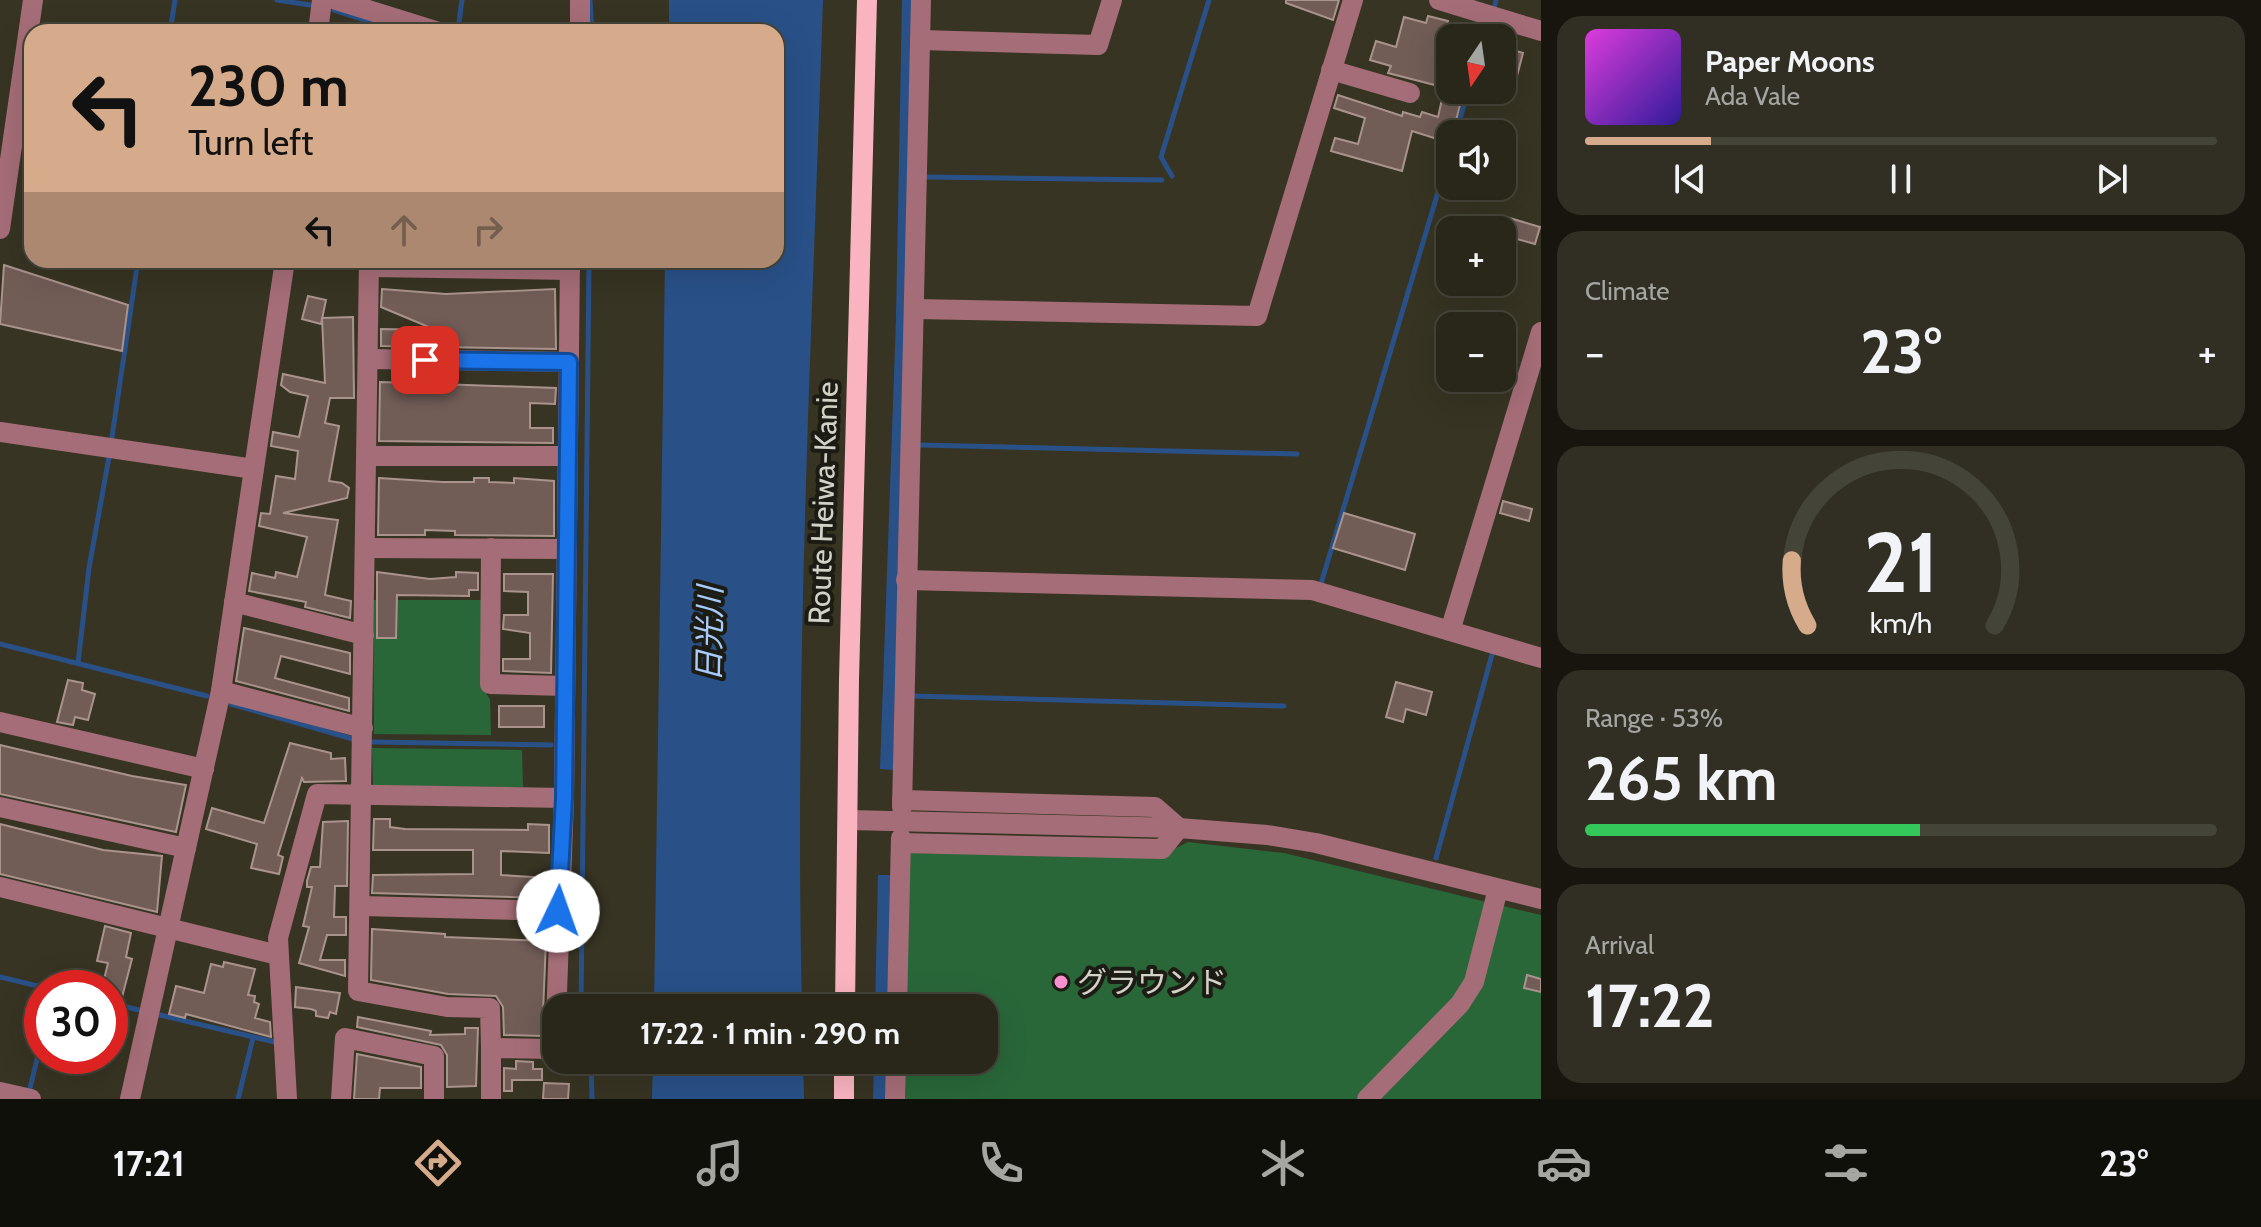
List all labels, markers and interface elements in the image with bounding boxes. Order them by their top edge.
north arrow [1436,24,1516,104]
map controls [1436,24,1516,392]
text: Paper Moons [1705,43,1875,80]
text: 230 m [188,52,349,120]
icon: left [56,56,160,160]
text: Ada Vale [1705,80,1800,112]
text: Turn left [188,120,313,164]
button: sound [1436,120,1516,200]
icon: previous [1668,157,1712,201]
icon: pause [1879,157,1923,201]
icon: next [2090,157,2134,201]
icon: left [298,208,342,252]
icon: ahead [382,208,426,252]
icon: right [466,208,510,252]
button: + [1436,216,1516,296]
text: Climate [1585,275,1670,307]
button: − [1436,312,1516,392]
text: 23° [1860,315,1942,388]
pin [391,326,459,394]
text: − [1585,326,1604,379]
text: + [2198,326,2217,379]
icon: arrive [403,338,447,382]
street label: Route Heiwa-Kanie [800,381,846,625]
text: 21 [1864,511,1938,612]
water label: 日光川 [689,583,729,682]
text: km/h [1870,605,1932,640]
text: Range · 53% [1585,702,1723,734]
text: 265 km [1585,742,1777,815]
position arrow [516,869,600,953]
text: Arrival [1585,929,1654,961]
place label: グラウンド [1077,964,1227,1001]
text: 17:22 [1585,969,1715,1042]
speed limit sign: 30 [24,970,128,1074]
marker: グラウンド [1052,973,1070,991]
text: 17:22 · 1 min · 290 m [640,1015,900,1052]
icon: directions [410,1135,466,1191]
icon: music [692,1135,748,1191]
icon: phone [973,1135,1029,1191]
icon: climate [1255,1135,1311,1191]
icon: car [1536,1135,1592,1191]
icon: filters [1818,1135,1874,1191]
text: 17:21 [113,1141,185,1185]
text: 23° [2099,1141,2148,1185]

